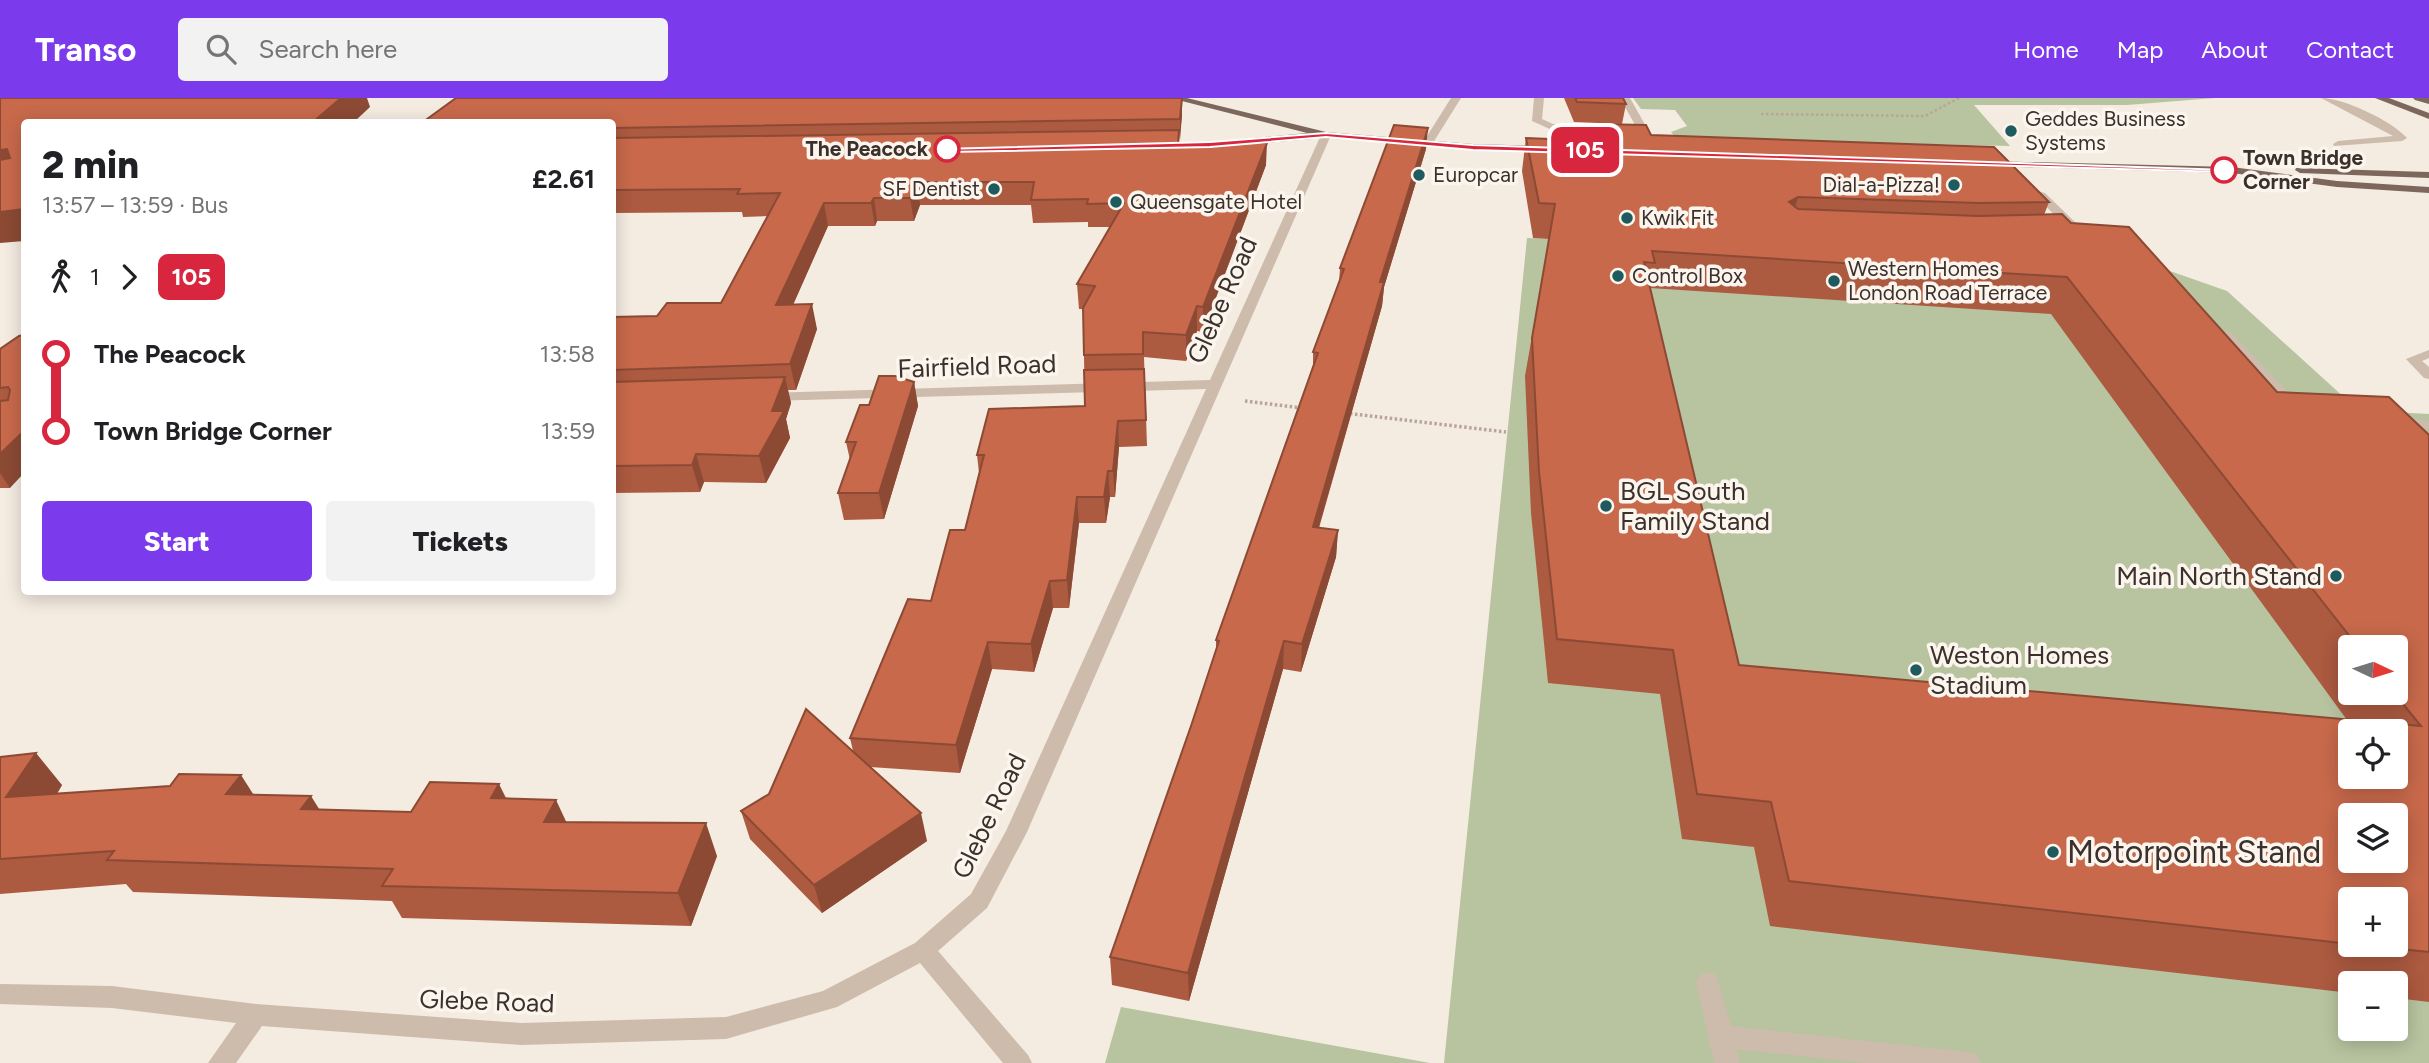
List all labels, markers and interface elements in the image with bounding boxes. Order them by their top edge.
search box [178,18,668,81]
text: Transo [35,30,136,69]
icon: search [202,30,240,68]
text: Search here [258,33,397,65]
text: Home [2013,35,2079,64]
text: Map [2117,35,2163,64]
text: About [2201,35,2268,64]
text: Contact [2306,35,2394,64]
place label: Geddes Business Systems [2025,106,2185,155]
marker: Geddes Business Systems [2003,123,2019,139]
line badge: 105 [1545,127,1625,173]
text: 105 [1565,135,1605,164]
place label: The Peacock [805,136,929,161]
marker: The Peacock [934,136,960,162]
text: 2 min [42,142,139,188]
place label: Town Bridge Corner [2243,145,2364,194]
marker: Town Bridge Corner [2211,157,2237,183]
place label: Europcar [1433,162,1518,187]
text: £2.61 [532,163,595,195]
marker: Europcar [1411,167,1427,183]
place label: Dial-a-Pizza! [1823,172,1940,197]
place label: SF Dentist [882,176,980,201]
marker: Dial-a-Pizza! [1946,177,1962,193]
marker: SF Dentist [986,181,1002,197]
place label: Queensgate Hotel [1130,189,1302,214]
text: 13:57 – 13:59 · Bus [42,191,228,219]
marker: Queensgate Hotel [1108,194,1124,210]
place label: Kwik Fit [1641,205,1715,230]
marker: Kwik Fit [1619,210,1635,226]
street label: Glebe Road [1180,232,1264,368]
place label: Western Homes London Road Terrace [1848,256,2047,305]
icon: walk [42,258,80,296]
icon: forward [110,258,148,296]
text: 105 [172,262,211,291]
text: 1 [90,263,100,291]
place label: Control Box [1632,263,1743,288]
marker: Control Box [1610,268,1626,284]
marker: Western Homes London Road Terrace [1826,273,1842,289]
text: The Peacock [94,338,246,370]
text: 13:58 [540,340,595,368]
street label: Fairfield Road [897,347,1057,385]
text: Town Bridge Corner [94,415,332,447]
text: 13:59 [541,417,595,445]
place label: BGL South Family Stand [1620,475,1770,537]
marker: BGL South Family Stand [1598,498,1614,514]
button: Start [42,501,312,581]
button: Tickets [326,501,595,581]
place label: Main North Stand [2116,560,2322,592]
marker: Main North Stand [2328,568,2344,584]
north arrow [2338,635,2408,705]
map controls [2338,635,2408,1041]
place label: Weston Homes Stadium [1930,639,2109,701]
marker: Weston Homes Stadium [1908,662,1924,678]
button: locate [2338,719,2408,789]
street label: Glebe Road [945,748,1033,884]
button: layers [2338,803,2408,873]
place label: Motorpoint Stand [2067,833,2321,871]
marker: Motorpoint Stand [2045,844,2061,860]
button: + [2338,887,2408,957]
button: − [2338,971,2408,1041]
street label: Glebe Road [419,983,555,1019]

